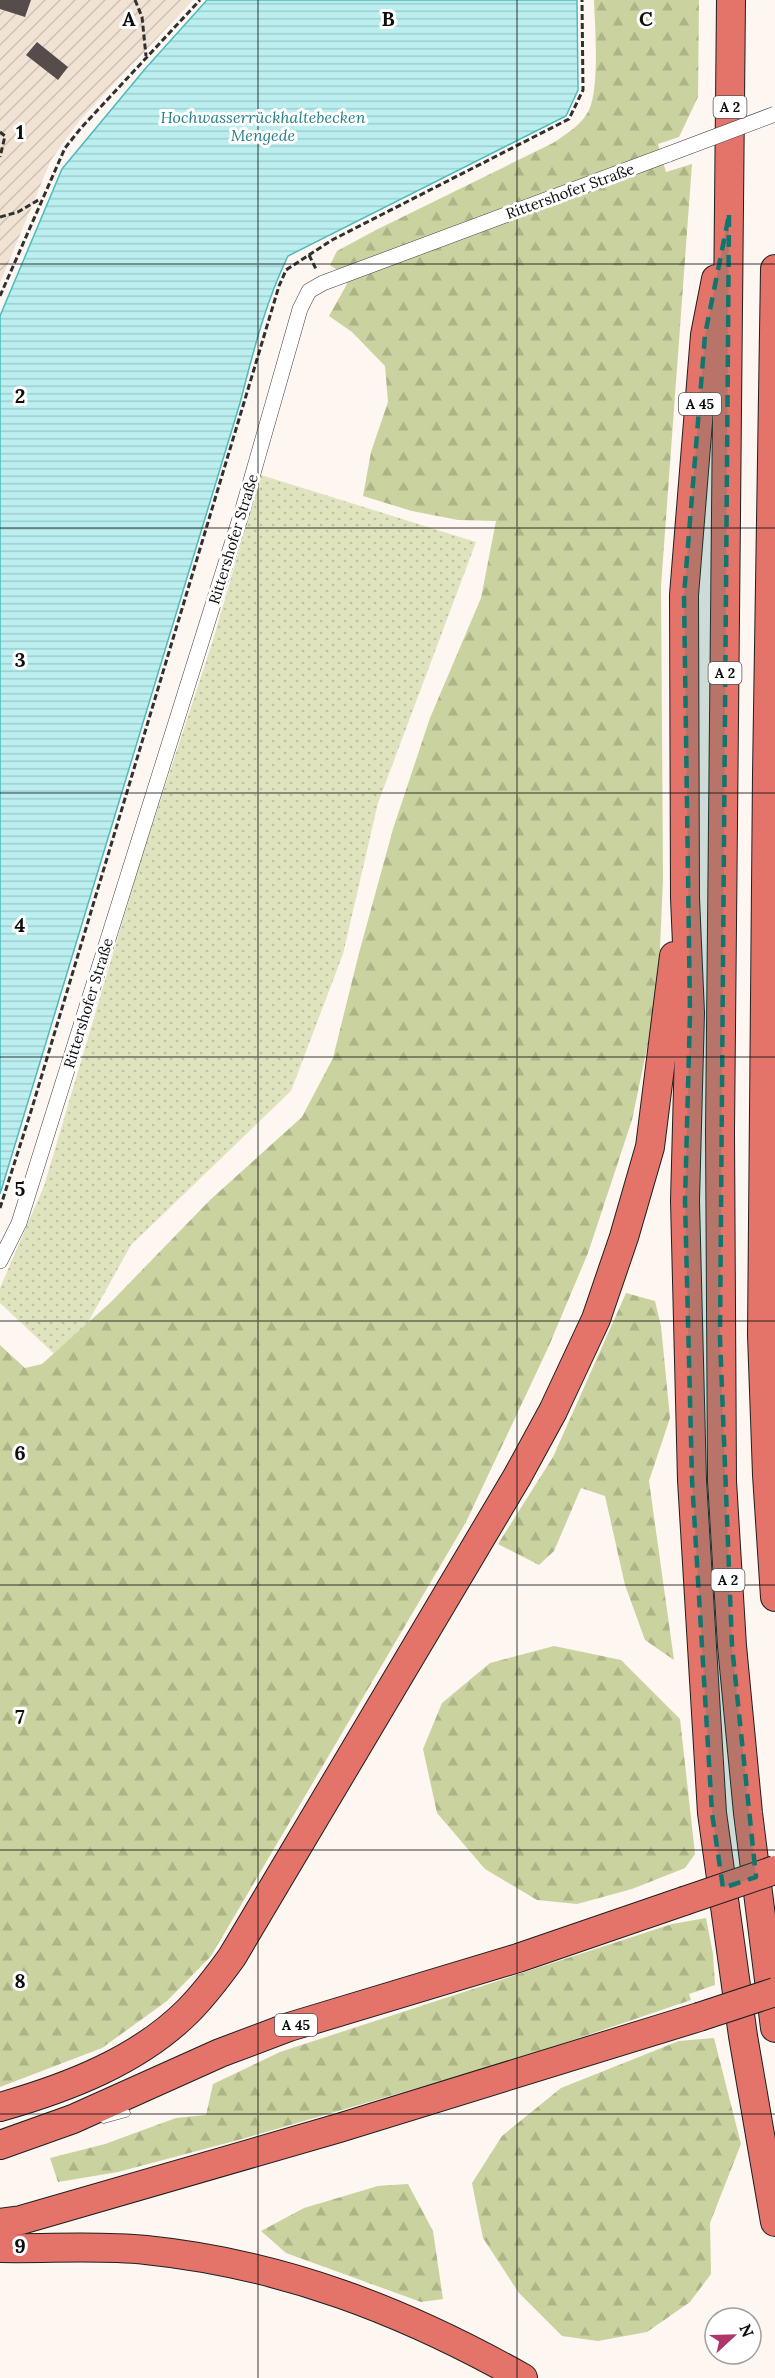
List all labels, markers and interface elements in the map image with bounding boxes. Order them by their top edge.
text: A [122,6,136,31]
text: B [381,6,395,31]
text: C [639,6,653,31]
road number: A 2 [714,96,746,118]
water label: Hochwasserrückhaltebecken Mengede [161,107,366,145]
text: 1 [16,119,24,144]
street label: Rittershofer Straße [503,159,637,223]
text: 2 [15,383,25,408]
road number: A 45 [679,393,721,415]
street label: Rittershofer Straße [204,472,262,606]
text: 3 [14,647,26,672]
road number: A 2 [708,662,742,684]
text: 4 [15,912,26,937]
street label: Rittershofer Straße [59,936,117,1070]
text: 5 [15,1176,26,1201]
text: 6 [14,1440,26,1465]
road number: A 2 [712,1569,744,1591]
text: 7 [15,1704,25,1729]
text: 8 [14,1968,26,1993]
road number: A 45 [275,2014,317,2036]
text: 9 [14,2233,26,2258]
north arrow [703,2306,763,2366]
text: N [735,2321,758,2340]

